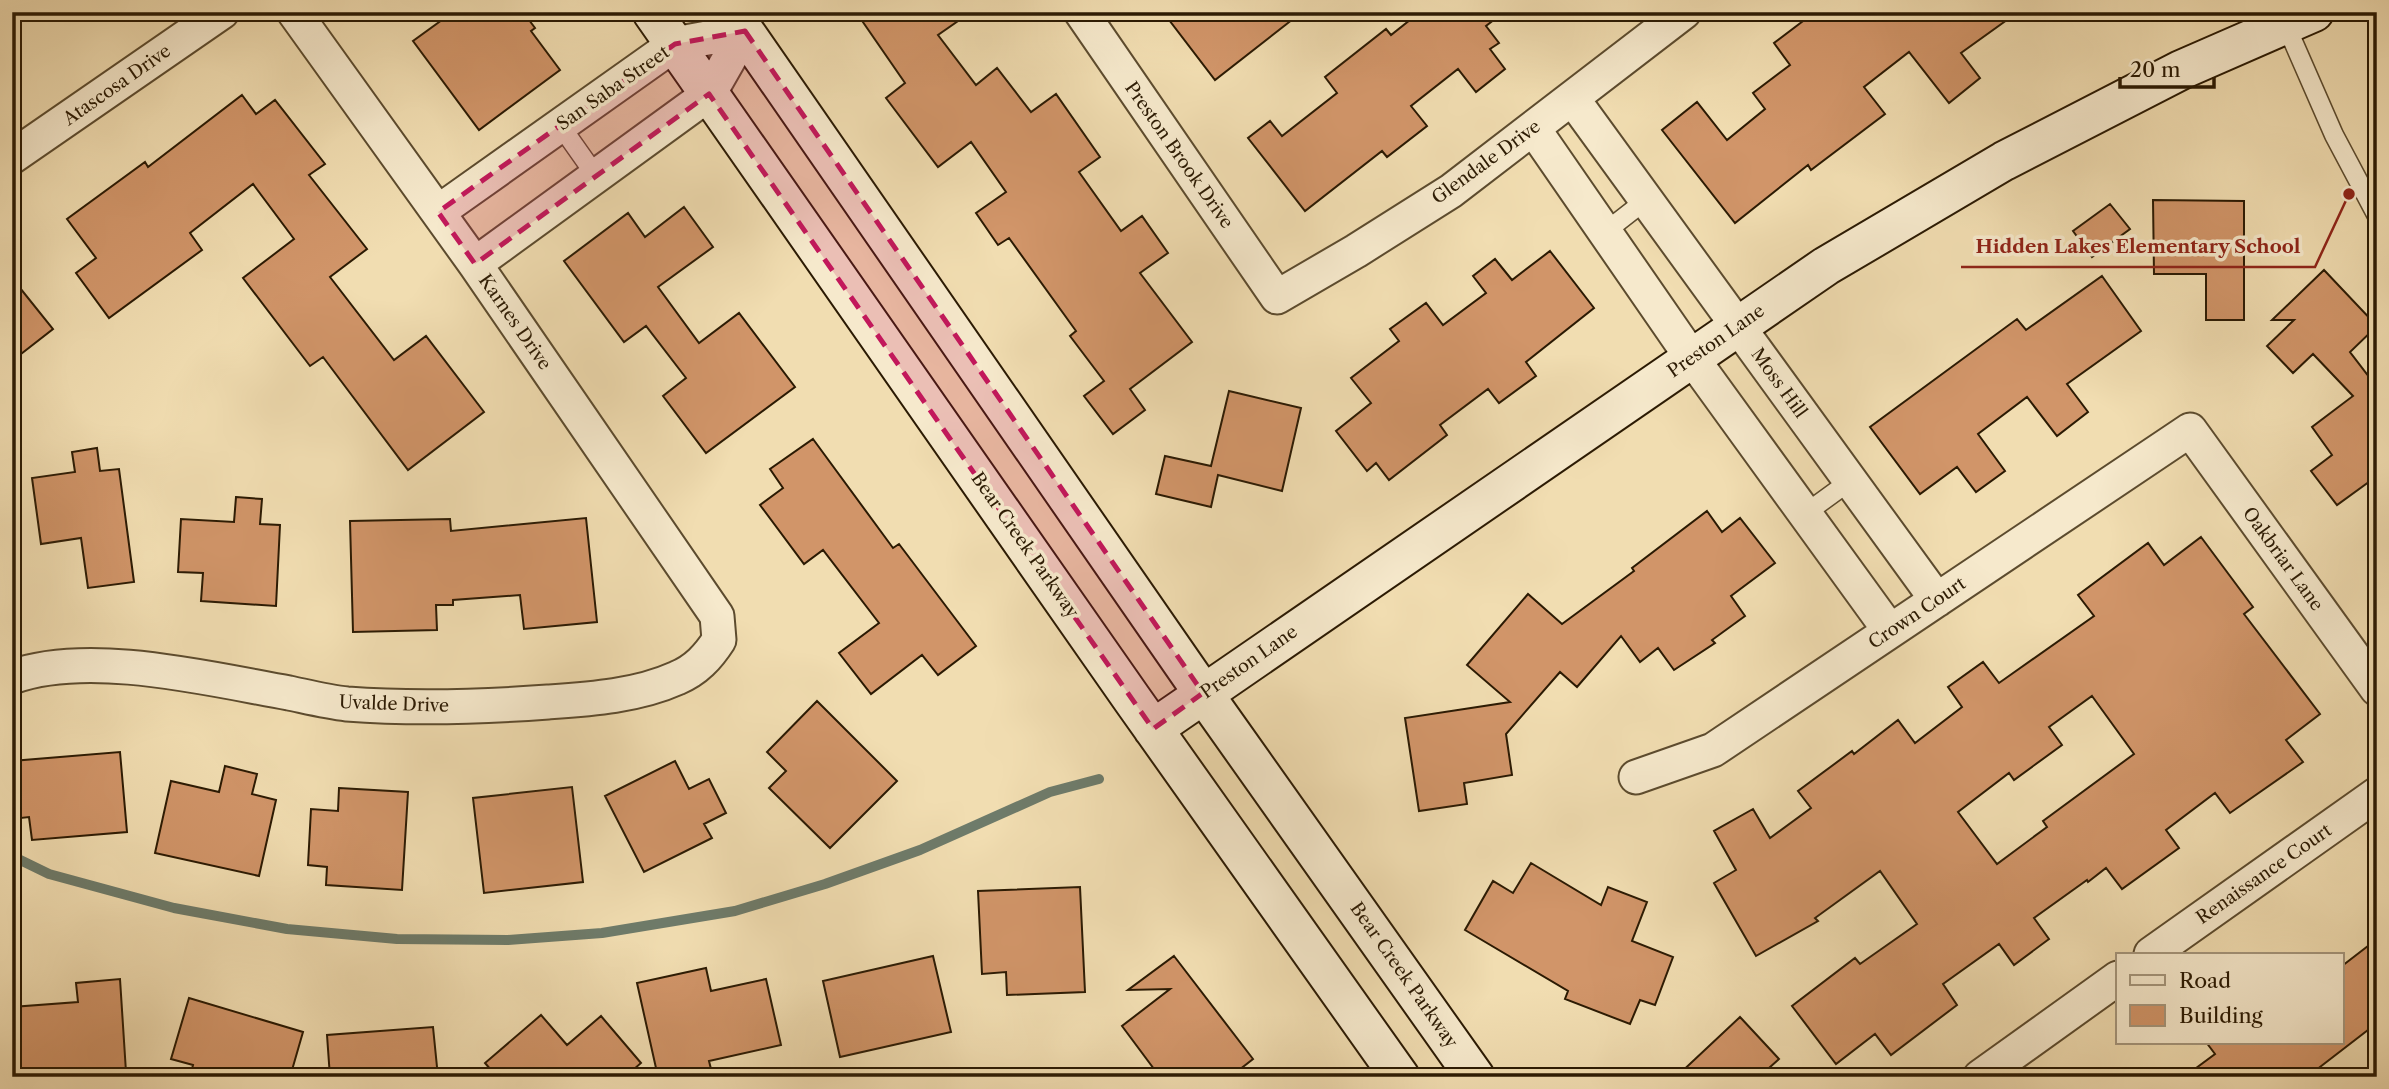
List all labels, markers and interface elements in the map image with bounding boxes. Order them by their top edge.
street label: Atascosa Drive [58,40,175,131]
street label: San Saba Street [552,41,674,135]
scale bar [2120,46,2214,90]
text: 20 m [2130,57,2181,82]
street label: Preston Brook Drive [1120,77,1238,233]
street label: Glendale Drive [1427,115,1545,209]
callout: Hidden Lakes Elementary School [1961,227,2315,267]
text: Hidden Lakes Elementary School [1976,235,2301,258]
street label: Karnes Drive [474,270,556,374]
street label: Preston Lane [1663,300,1769,382]
street label: Moss Hill [1746,344,1812,422]
street label: Bear Creek Parkway [967,468,1084,623]
street label: Oakbriar Lane [2238,503,2328,615]
street label: Crown Court [1864,572,1970,654]
street label: Preston Lane [1196,621,1302,703]
street label: Uvalde Drive [339,691,449,717]
street label: Renaissance Court [2192,819,2336,929]
street label: Bear Creek Parkway [1346,898,1463,1053]
legend [2116,953,2344,1044]
text: Road [2179,968,2231,993]
text: Building [2179,1003,2264,1028]

